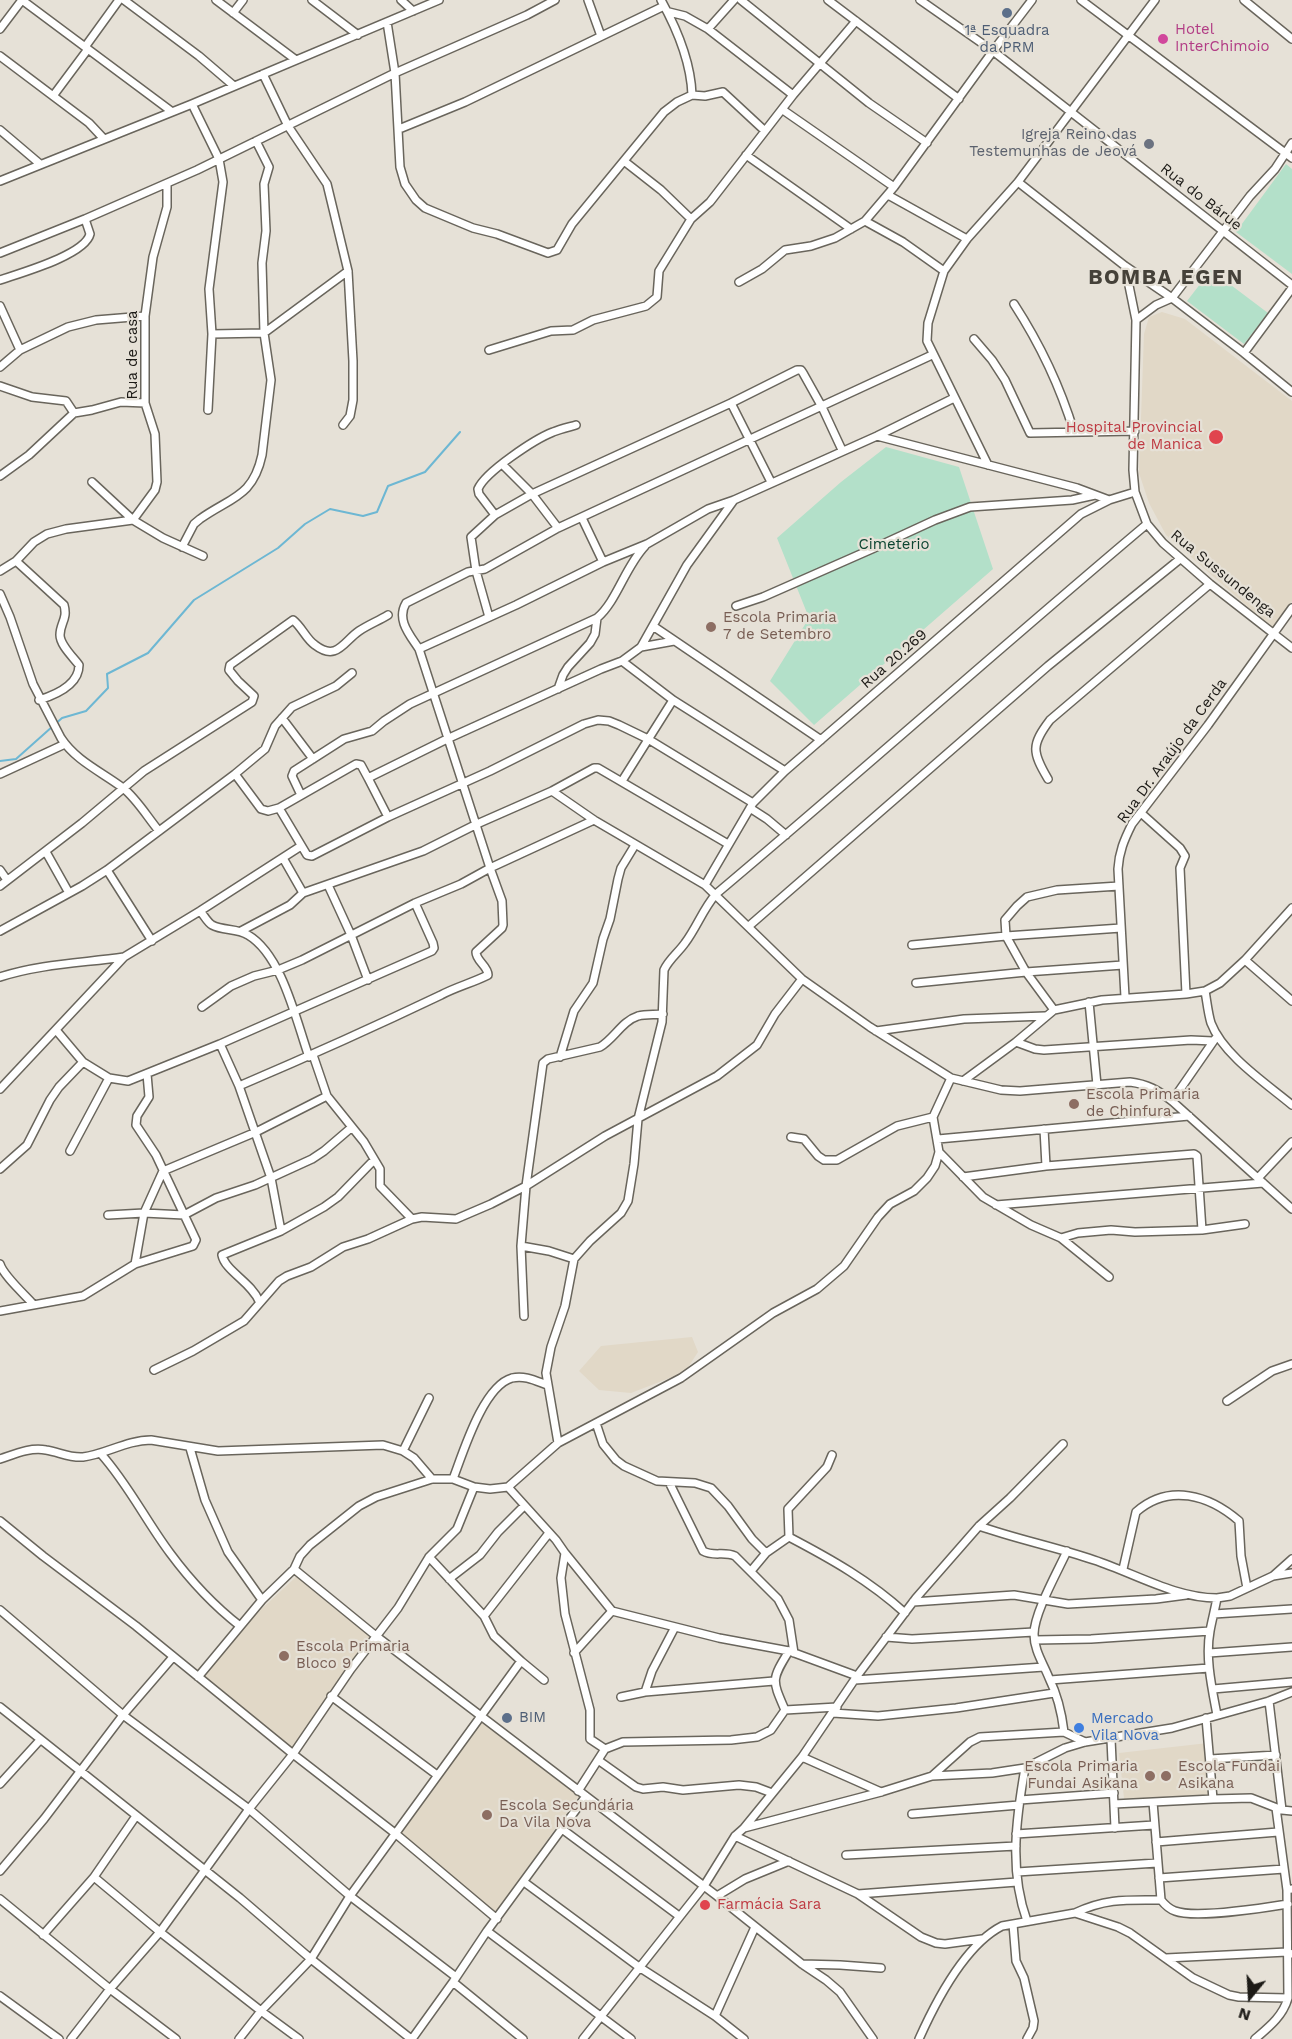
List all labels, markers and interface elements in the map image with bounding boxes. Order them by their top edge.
marker: 1ª Esquadra da PRM [1000,6,1014,20]
place label: Hotel InterChimoio [1175,21,1269,56]
place label: 1ª Esquadra da PRM [964,22,1050,57]
marker: Hotel InterChimoio [1156,32,1170,46]
place label: Igreja Reino das Testemunhas de Jeová [969,126,1137,161]
marker: Igreja Reino das Testemunhas de Jeová [1142,137,1156,151]
street label: Rua do Bárue [1157,160,1245,234]
district label: BOMBA EGEN [1088,265,1244,291]
street label: Rua de casa [124,310,142,400]
place label: Hospital Provincial de Manica [1066,419,1202,454]
marker: Hospital Provincial de Manica [1207,428,1225,446]
street label: Rua Sussundenga [1167,526,1279,622]
park label: Cimeterio [858,536,930,554]
place label: Escola Primaria 7 de Setembro [723,609,837,644]
marker: Escola Primaria 7 de Setembro [704,620,718,634]
street label: Rua 20.269 [857,625,931,693]
street label: Rua Dr. Araújo da Cerda [1113,675,1231,827]
place label: Escola Primaria de Chinfura [1086,1086,1200,1121]
marker: Escola Primaria de Chinfura [1067,1097,1081,1111]
place label: Escola Primaria Bloco 9 [296,1638,410,1673]
marker: Escola Primaria Bloco 9 [277,1649,291,1663]
place label: BIM [519,1709,546,1727]
place label: Mercado Vila Nova [1091,1710,1159,1745]
marker: BIM [500,1711,514,1725]
marker: Mercado Vila Nova [1072,1721,1086,1735]
place label: Escola Primaria Fundai Asikana [1024,1758,1138,1793]
place label: Escola Fundai Asikana [1178,1758,1280,1793]
marker: Escola Primaria Fundai Asikana [1143,1769,1157,1783]
marker: Escola Fundai Asikana [1159,1769,1173,1783]
place label: Escola Secundária Da Vila Nova [499,1797,634,1832]
marker: Escola Secundária Da Vila Nova [480,1808,494,1822]
place label: Farmácia Sara [717,1896,821,1914]
marker: Farmácia Sara [698,1898,712,1912]
north arrow [1220,1967,1280,2027]
text: N [1236,2004,1253,2025]

